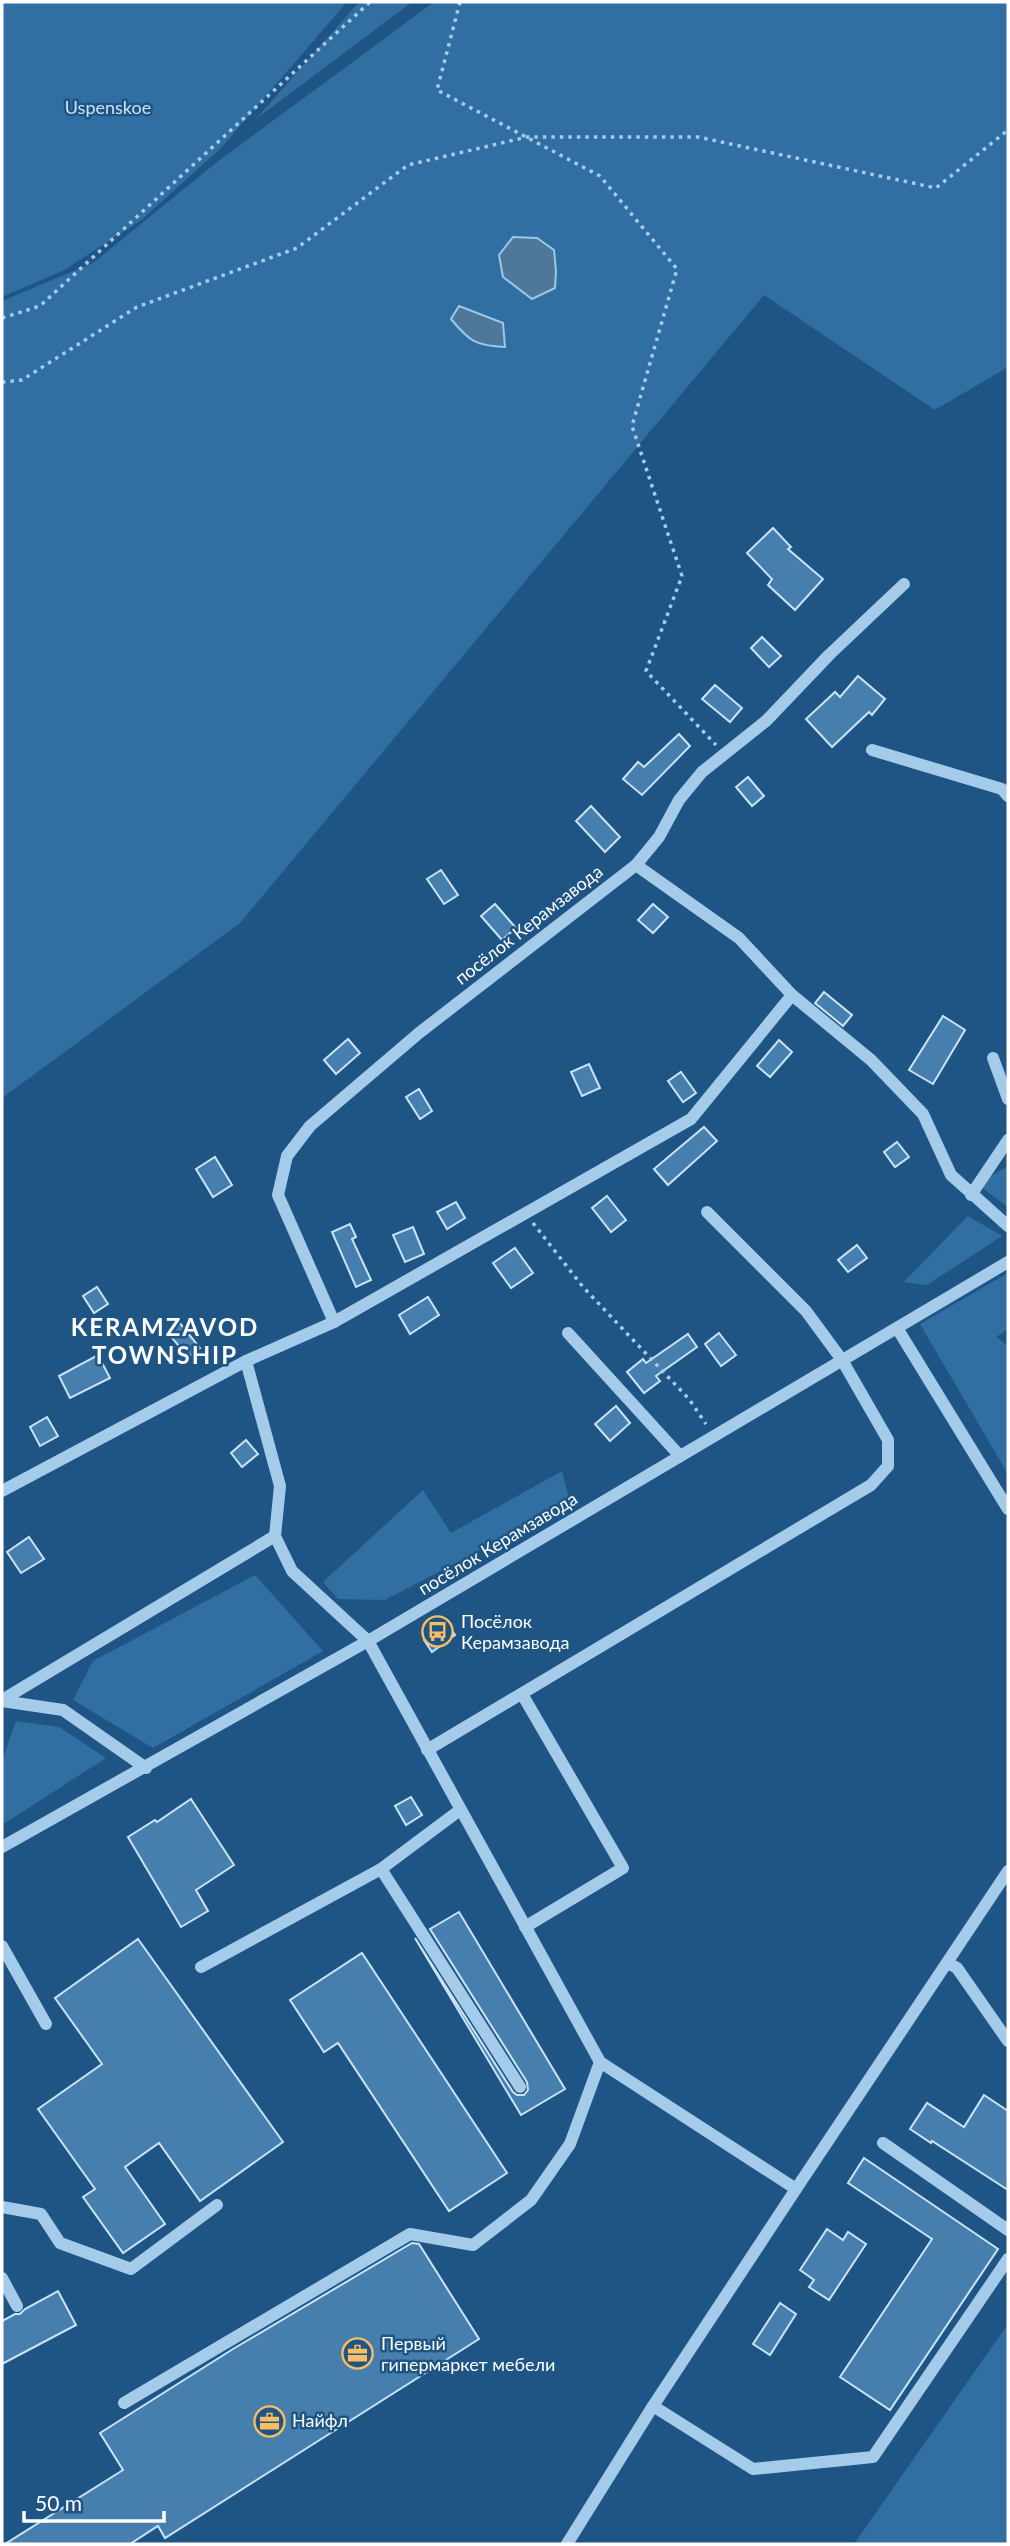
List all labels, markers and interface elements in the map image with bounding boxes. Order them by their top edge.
park label: Uspenskoe [65,96,151,118]
street label: посёлок Керамзавода [450,860,607,989]
district label: KERAMZAVOD TOWNSHIP [71,1312,259,1369]
street label: посёлок Керамзавода [414,1487,581,1599]
place label: Посёлок Керамзавода [461,1610,570,1653]
bus stop icon: Посёлок Керамзавода [421,1615,455,1649]
place label: Первый гипермаркет мебели [381,2332,555,2375]
office icon: Первый гипермаркет мебели [341,2337,375,2371]
office icon: Найфл [252,2404,286,2438]
place label: Найфл [292,2409,348,2431]
scale bar [24,2480,164,2524]
text: 50 m [35,2490,82,2515]

